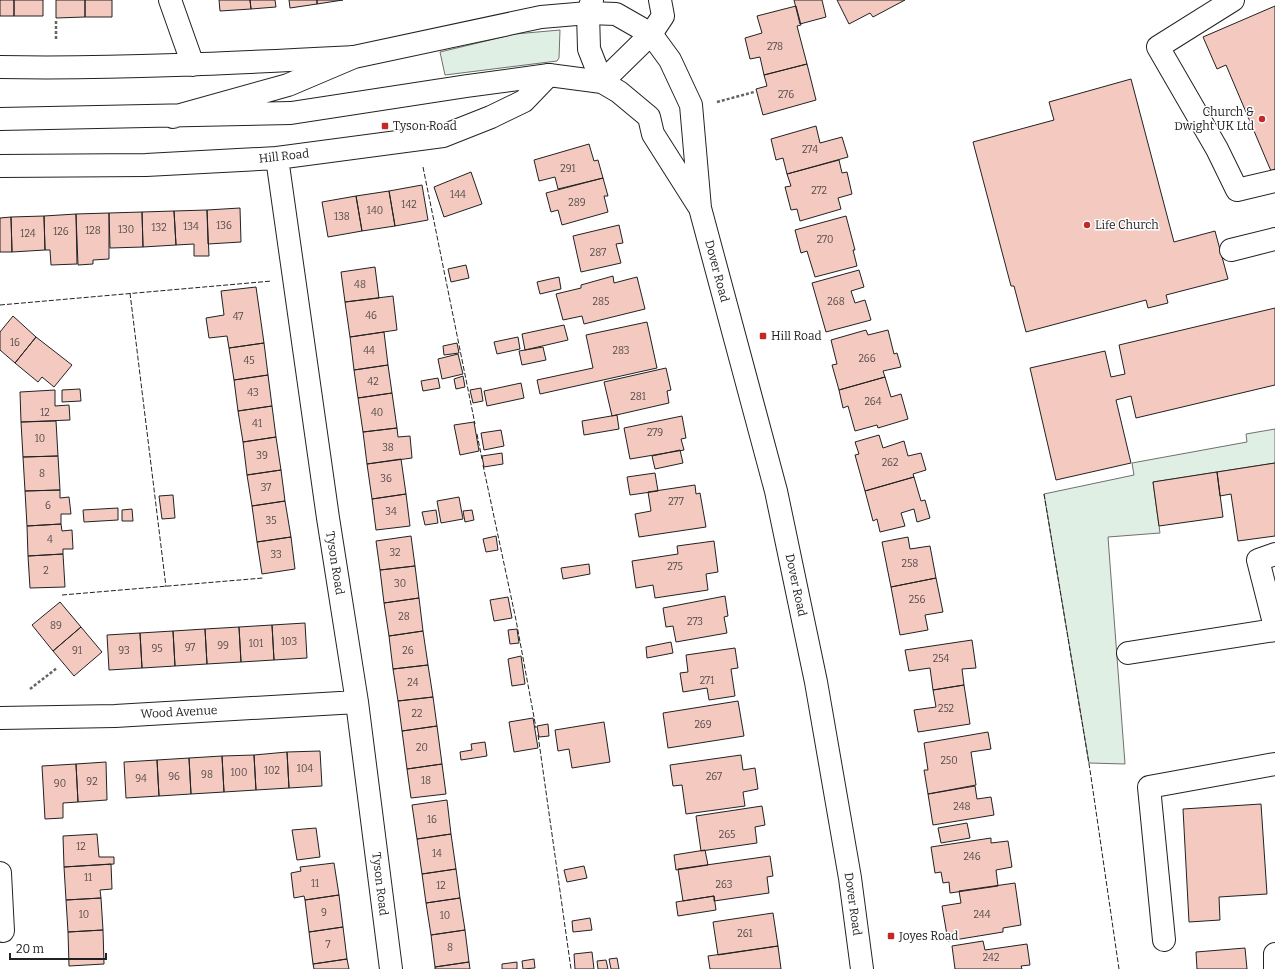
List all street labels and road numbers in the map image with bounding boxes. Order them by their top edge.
street label: Hill Road [258,146,310,166]
street label: Dover Road [702,238,732,304]
street label: Tyson Road [323,530,347,596]
street label: Dover Road [783,552,809,618]
street label: Wood Avenue [140,703,218,721]
street label: Tyson Road [369,851,391,917]
street label: Dover Road [842,871,864,937]

